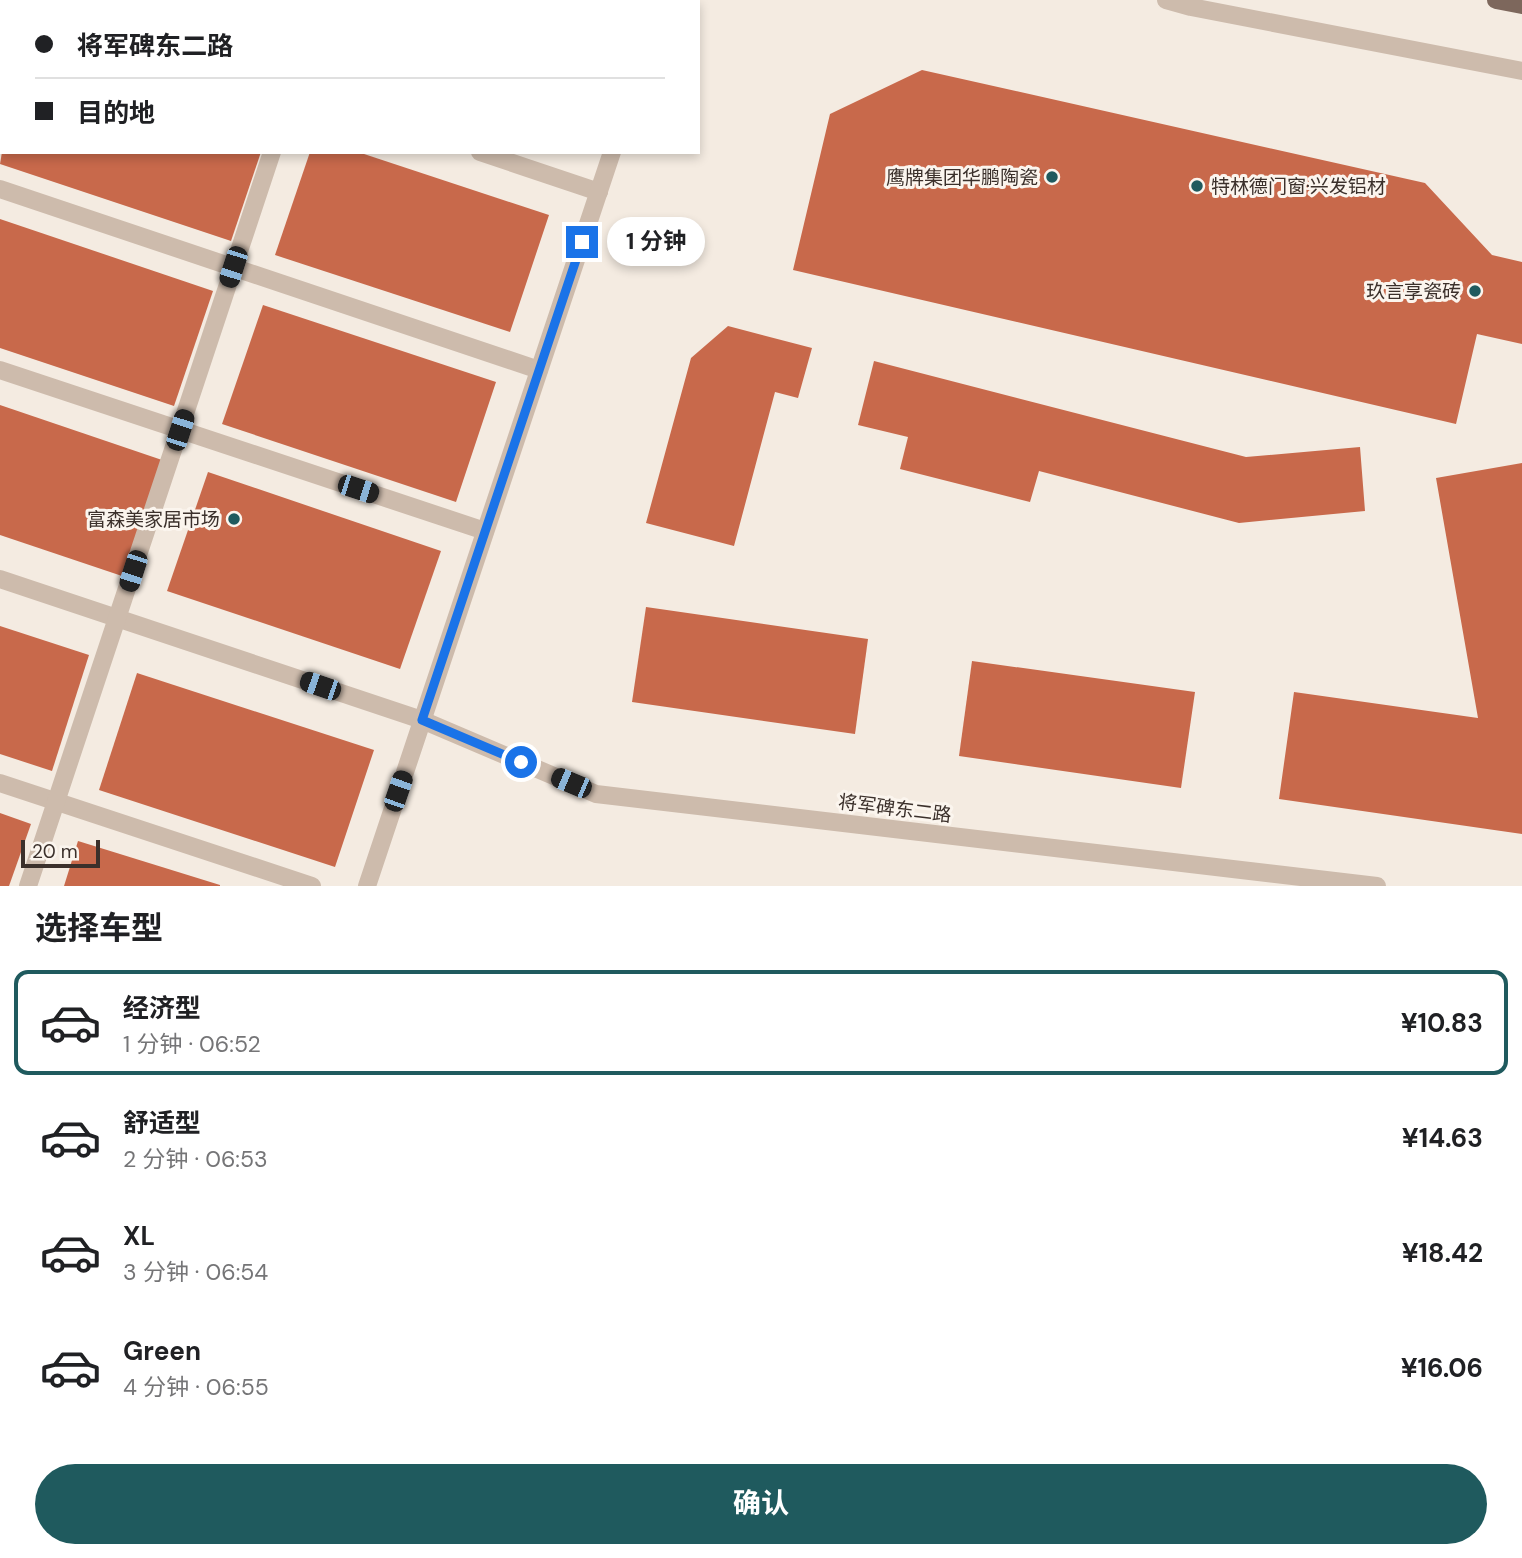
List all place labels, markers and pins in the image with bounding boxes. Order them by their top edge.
place label: 鹰牌集团华鹏陶瓷 [886,165,1038,190]
marker: 鹰牌集团华鹏陶瓷 [1044,169,1060,185]
place label: 特林德门窗·兴发铝材 [1211,174,1386,199]
marker: 特林德门窗·兴发铝材 [1189,178,1205,194]
place label: 玖言享瓷砖 [1366,279,1461,304]
marker: 玖言享瓷砖 [1467,283,1483,299]
place label: 富森美家居市场 [87,507,220,532]
marker: 富森美家居市场 [226,511,242,527]

